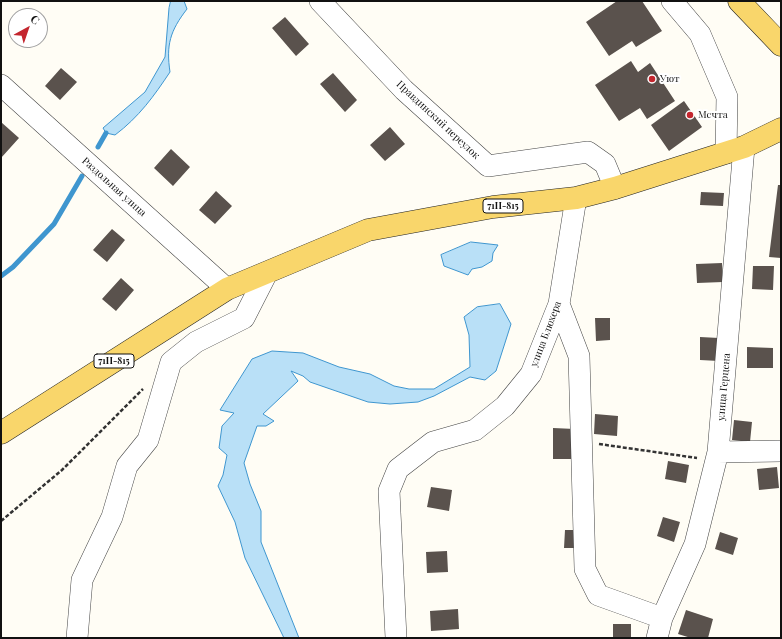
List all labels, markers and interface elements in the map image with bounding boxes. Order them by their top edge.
north arrow [8,8,48,48]
text: С [28,11,43,27]
place label: Уют [660,73,680,85]
marker: Уют [647,74,657,84]
street label: Правдинский переулок [394,78,482,162]
place label: Мечта [698,109,728,121]
marker: Мечта [685,110,695,120]
street label: Раздольная улица [79,155,149,219]
road number: 71Н-815 [483,199,523,213]
street label: улица Блюхера [528,300,564,368]
street label: улица Герцена [715,353,733,421]
road number: 71Н-815 [94,354,134,368]

